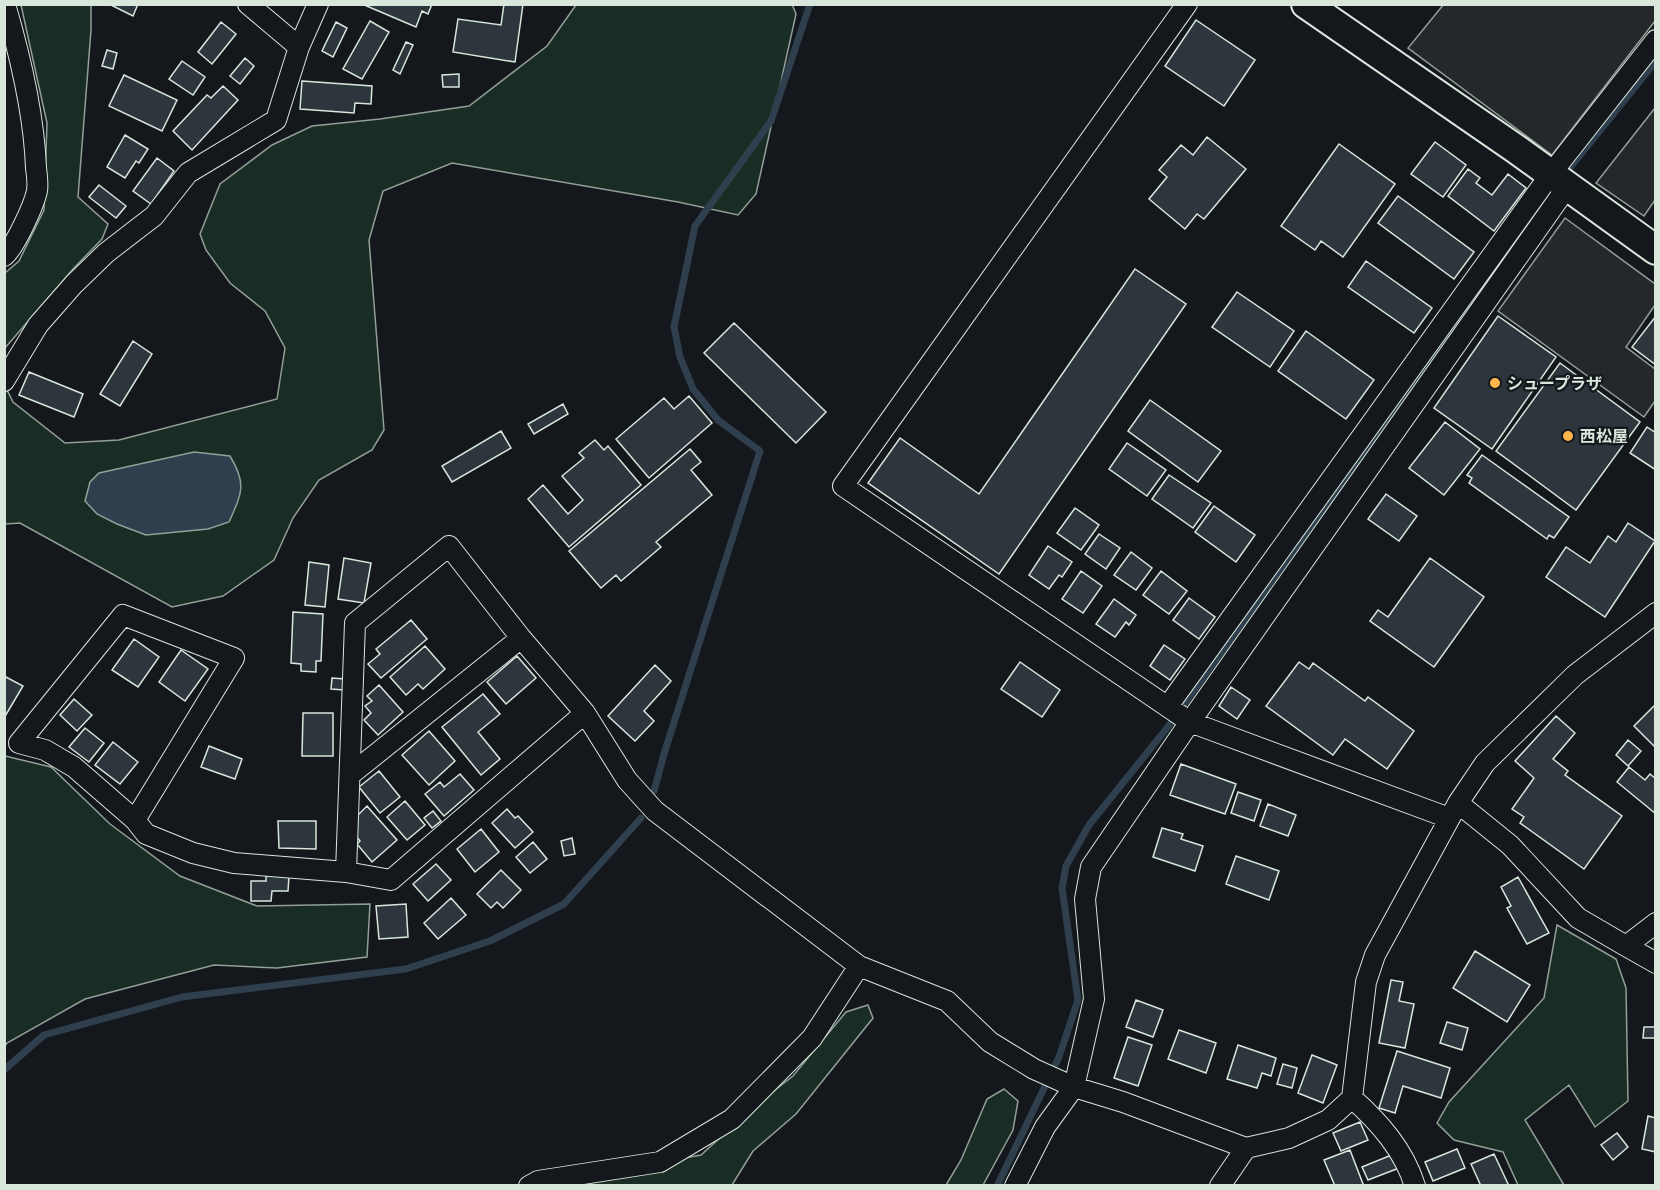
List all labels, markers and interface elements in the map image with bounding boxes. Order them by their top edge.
place label: シュープラザ [1507,373,1602,395]
marker: シュープラザ [1488,376,1502,390]
place label: 西松屋 [1580,426,1628,448]
marker: 西松屋 [1561,429,1575,443]

